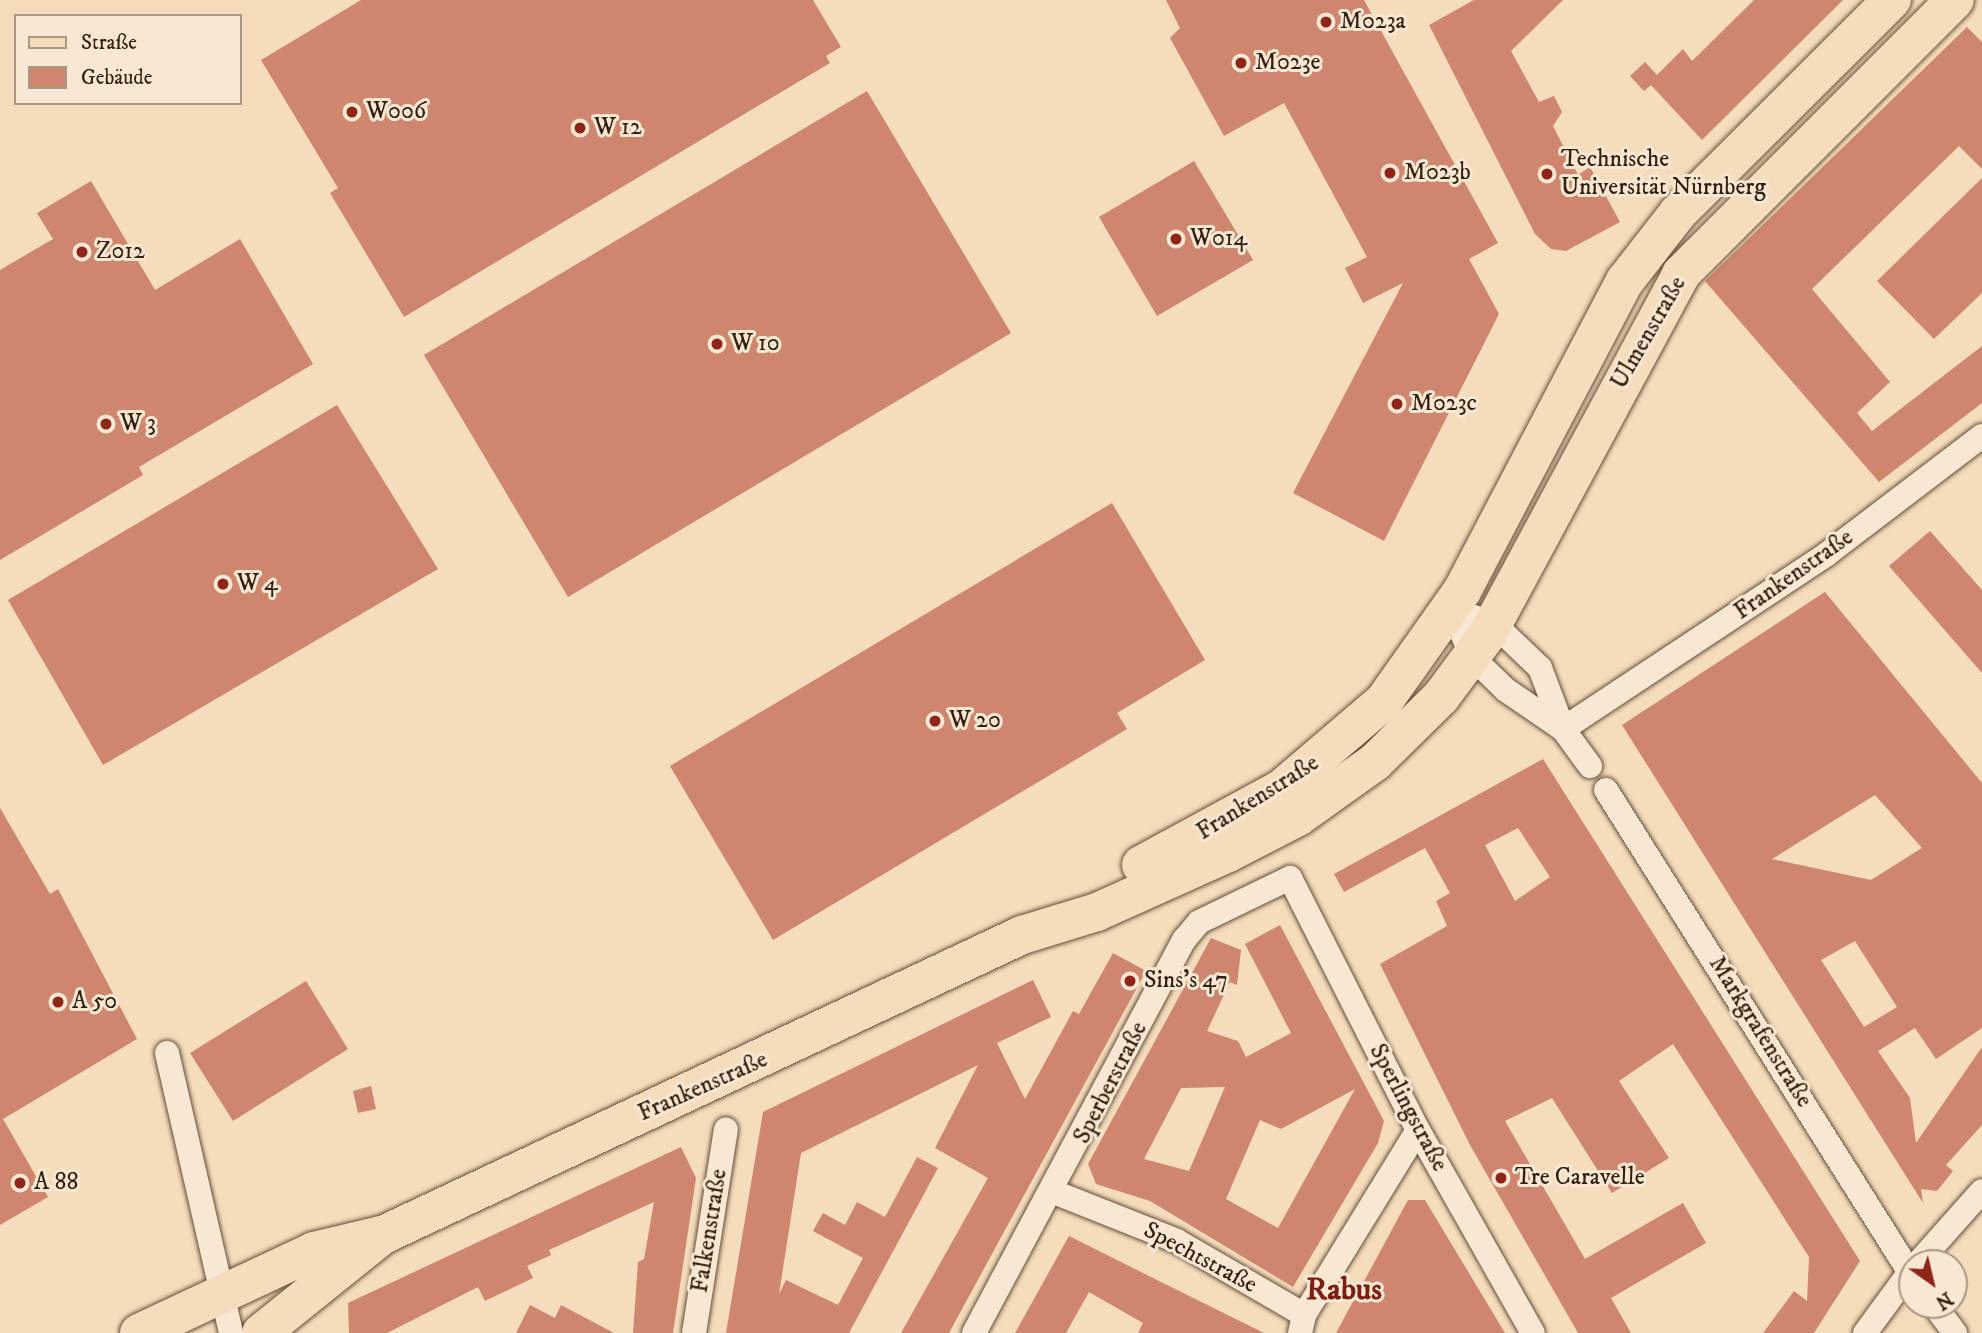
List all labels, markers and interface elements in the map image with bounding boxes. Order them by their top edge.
place label: M023a [1340,8,1406,36]
legend [14,14,242,105]
marker: M023a [1318,14,1334,30]
text: Straße [81,30,137,56]
place label: M023e [1255,49,1321,77]
marker: M023e [1233,55,1249,71]
text: Gebäude [81,65,152,91]
place label: W006 [366,98,426,126]
marker: W006 [344,104,360,120]
place label: W 12 [594,114,642,142]
marker: W 12 [572,120,588,136]
place label: Technische Universität Nürnberg [1561,146,1766,202]
place label: M023b [1404,159,1471,187]
marker: M023b [1382,165,1398,181]
marker: Technische Universität Nürnberg [1539,166,1555,182]
place label: W014 [1190,225,1247,253]
marker: W014 [1168,231,1184,247]
place label: Z012 [96,238,145,266]
marker: Z012 [74,244,90,260]
street label: Ulmenstraße [1605,271,1693,395]
place label: W 10 [731,330,780,358]
marker: W 10 [709,336,725,352]
place label: M023c [1411,390,1477,418]
marker: M023c [1389,396,1405,412]
place label: W 3 [120,410,156,438]
marker: W 3 [98,416,114,432]
street label: Frankenstraße [1729,523,1859,627]
place label: W 4 [237,570,278,598]
marker: W 4 [215,576,231,592]
place label: W 20 [949,707,1001,735]
marker: W 20 [927,713,943,729]
street label: Frankenstraße [1192,749,1324,847]
street label: Markgrafenstraße [1702,951,1818,1113]
place label: Sins's 47 [1144,967,1228,995]
marker: Sins's 47 [1122,973,1138,989]
place label: A 50 [72,988,117,1016]
marker: A 50 [50,994,66,1010]
street label: Sperberstraße [1068,1017,1154,1149]
street label: Sperlingstraße [1362,1039,1454,1177]
street label: Frankenstraße [634,1046,772,1128]
place label: Tre Caravelle [1515,1164,1645,1192]
street label: Falkenstraße [686,1167,734,1295]
place label: A 88 [34,1169,78,1197]
marker: Tre Caravelle [1493,1170,1509,1186]
marker: A 88 [12,1175,28,1191]
street label: Spechtstraße [1138,1216,1262,1300]
north arrow [1898,1249,1968,1319]
district label: Rabus [1306,1271,1382,1309]
text: N [1931,1286,1957,1314]

